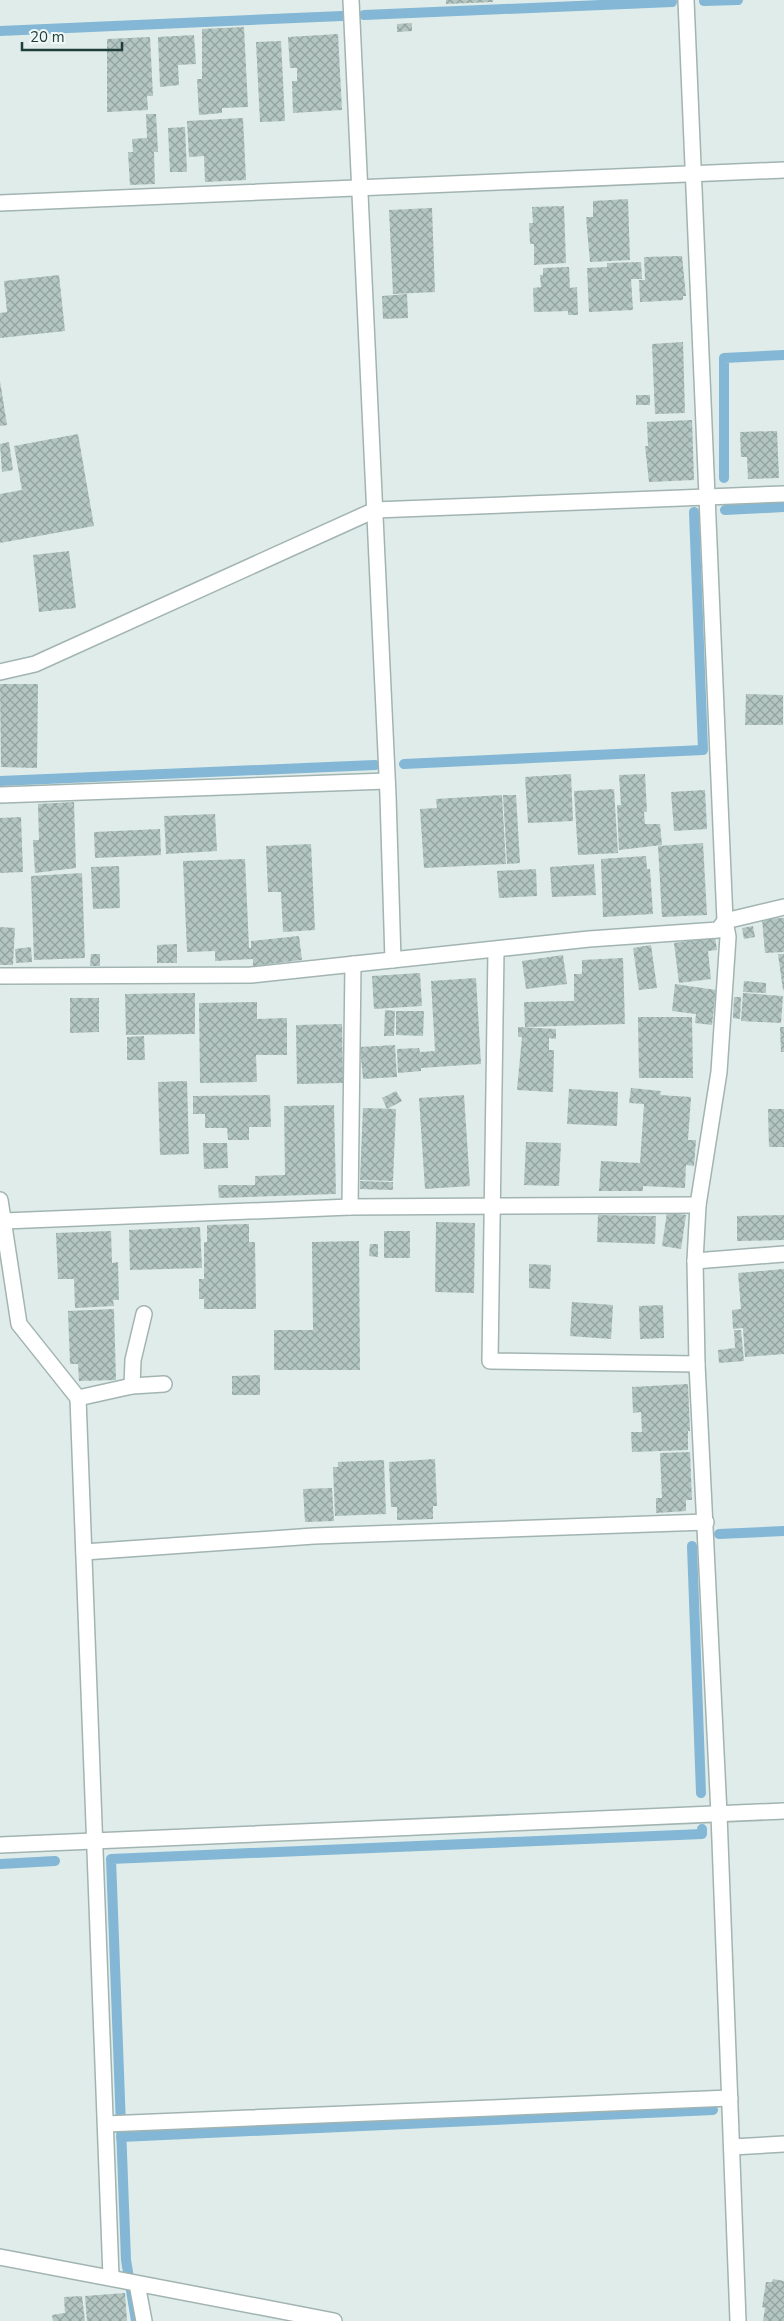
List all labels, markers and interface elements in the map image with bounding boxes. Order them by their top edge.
scale bar [22,20,122,52]
text: 20 m [30,27,65,47]

